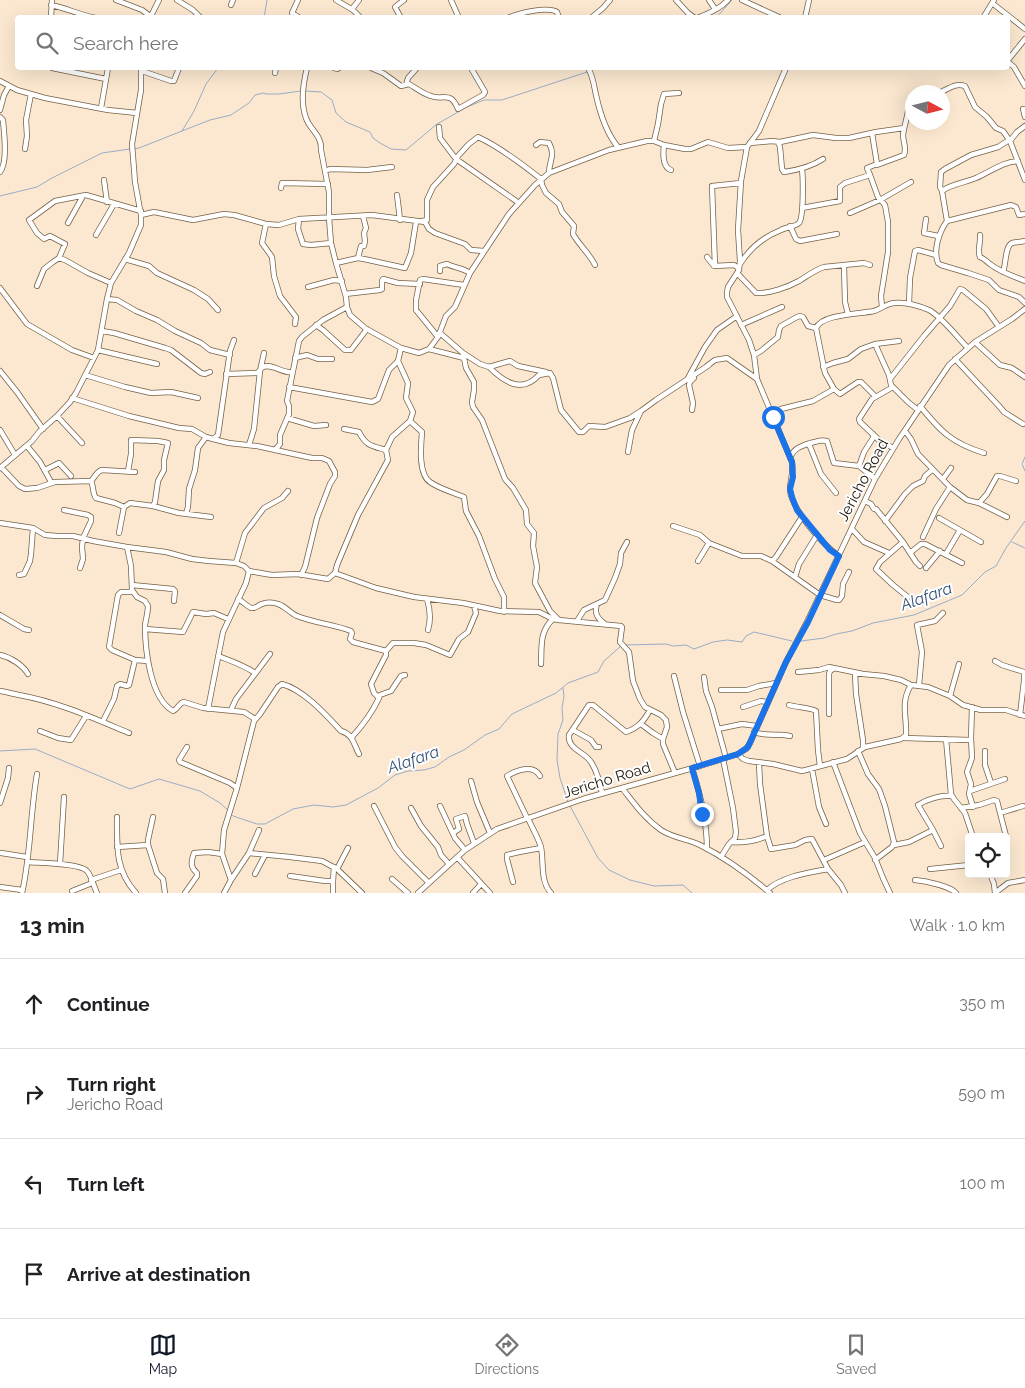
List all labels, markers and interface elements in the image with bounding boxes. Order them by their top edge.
search box [15,15,1010,70]
icon: search [33,29,61,57]
text: Search here [73,32,179,54]
north arrow [905,85,950,130]
route start [762,406,785,429]
street label: Jericho Road [834,436,892,524]
water label: Alafara [897,578,955,615]
water label: Alafara [384,742,442,777]
street label: Jericho Road [561,758,653,802]
route end [691,803,714,826]
map controls [965,833,1010,878]
button: locate [965,833,1010,878]
text: 13 min [20,913,85,938]
text: Walk · 1.0 km [909,916,1005,935]
icon: ahead [20,990,48,1018]
text: Continue [67,993,150,1015]
text: 350 m [959,994,1005,1013]
text: Turn right [67,1073,156,1095]
icon: right [20,1080,48,1108]
text: 590 m [958,1084,1005,1103]
text: Jericho Road [67,1095,163,1114]
icon: left [20,1170,48,1198]
text: Turn left [67,1173,144,1195]
text: 100 m [960,1174,1005,1193]
icon: arrive [20,1260,48,1288]
text: Arrive at destination [67,1263,251,1285]
tab: Map [149,1331,177,1377]
tab: Directions [474,1331,539,1377]
tab: Saved [836,1331,876,1377]

